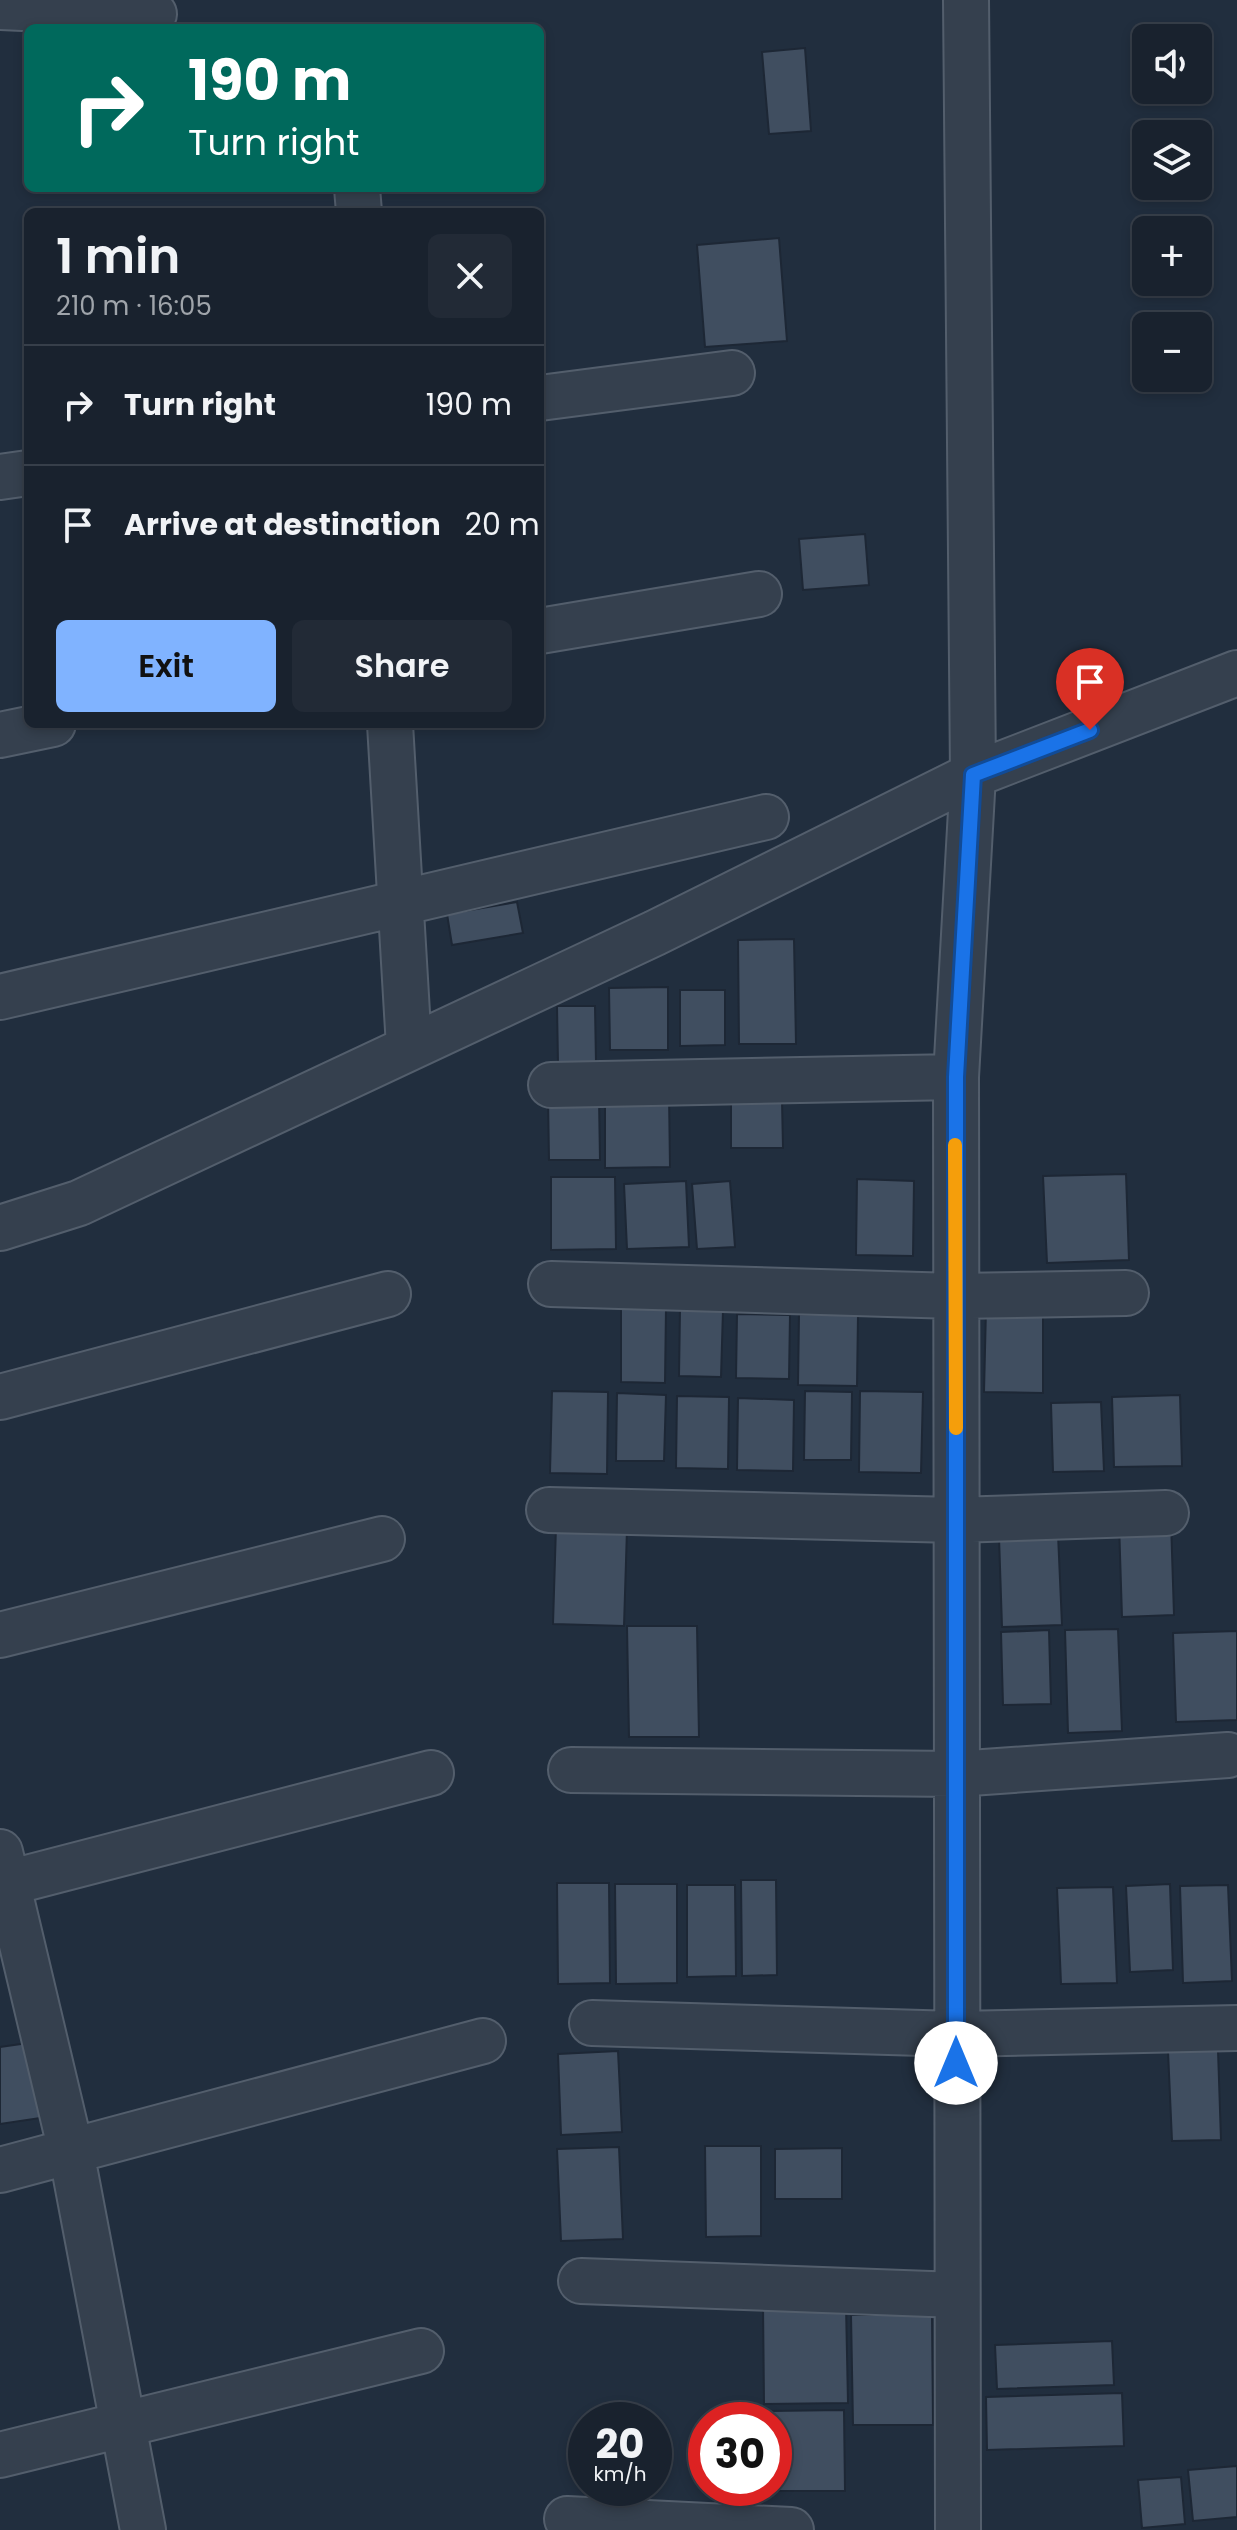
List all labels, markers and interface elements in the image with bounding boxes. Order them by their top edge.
map controls [1132,24,1212,392]
button: sound [1132,24,1212,104]
text: 190 m [188,41,351,120]
icon: right [56,56,160,160]
text: Turn right [188,117,359,168]
button: layers [1132,120,1212,200]
button: + [1132,216,1212,296]
text: 1 min [56,223,180,290]
button: close [428,234,512,318]
text: 210 m · 16:05 [56,288,212,324]
button: − [1132,312,1212,392]
icon: right [56,383,100,427]
text: Turn right [124,383,276,426]
text: 190 m [426,383,512,426]
icon: arrive [56,503,100,547]
text: Arrive at destination [124,503,441,546]
text: 20 m [465,503,540,546]
button: Exit [56,620,276,712]
button: Share [292,620,512,712]
pin [1056,648,1124,730]
icon: arrive [1068,660,1112,704]
position arrow [914,2021,998,2105]
speed limit sign: 30 [688,2402,792,2506]
text: 20 [596,2416,644,2472]
text: km/h [593,2460,647,2488]

